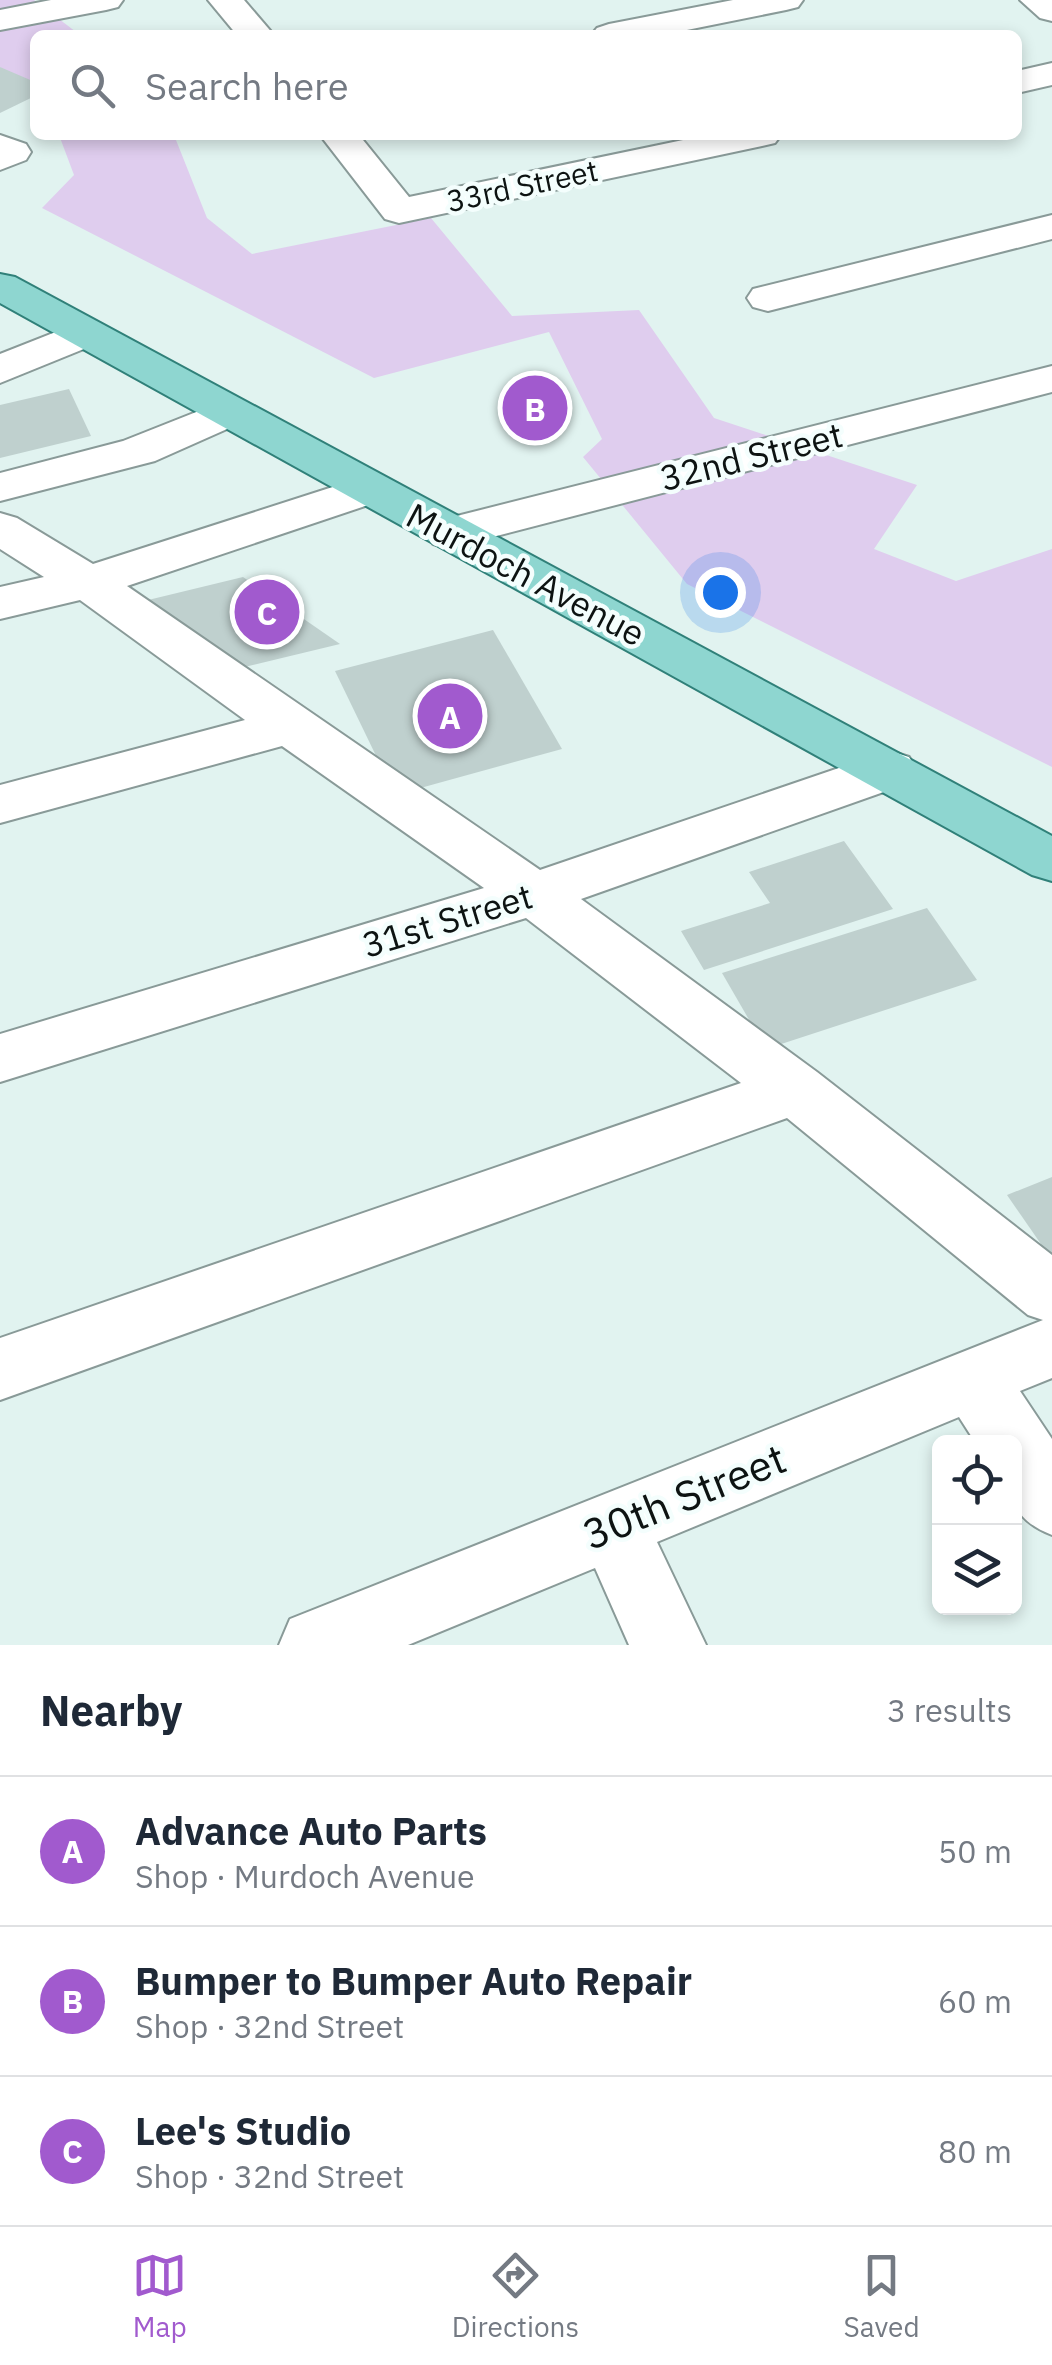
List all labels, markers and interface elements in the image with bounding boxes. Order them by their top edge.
search box [30,30,1022,140]
icon: search [65,58,120,113]
text: Search here [145,61,349,110]
street label: 33rd Street [443,150,601,220]
pin: B [502,370,568,446]
street label: 32nd Street [655,411,847,501]
street label: Murdoch Avenue [399,492,653,656]
your location [695,567,746,618]
pin: C [234,574,300,650]
pin: A [418,678,482,754]
street label: 31st Street [356,872,538,968]
street label: 30th Street [574,1430,794,1562]
map controls [932,1435,1022,1615]
button: locate [932,1435,1022,1525]
button: layers [932,1525,1022,1615]
text: Nearby [40,1683,182,1738]
text: 3 results [887,1689,1012,1731]
text: Advance Auto Parts [135,1806,487,1855]
text: A [62,1830,83,1872]
text: 50 m [938,1830,1012,1872]
text: Shop · Murdoch Avenue [135,1855,475,1897]
text: Bumper to Bumper Auto Repair [135,1956,692,2005]
text: B [62,1980,83,2022]
text: 60 m [938,1980,1012,2022]
text: Shop · 32nd Street [135,2005,404,2047]
text: Lee's Studio [135,2106,351,2155]
text: C [62,2130,83,2172]
text: 80 m [938,2130,1012,2172]
text: Shop · 32nd Street [135,2155,404,2197]
tab: Map [132,2248,187,2345]
tab: Directions [452,2248,579,2345]
tab: Saved [844,2248,920,2345]

